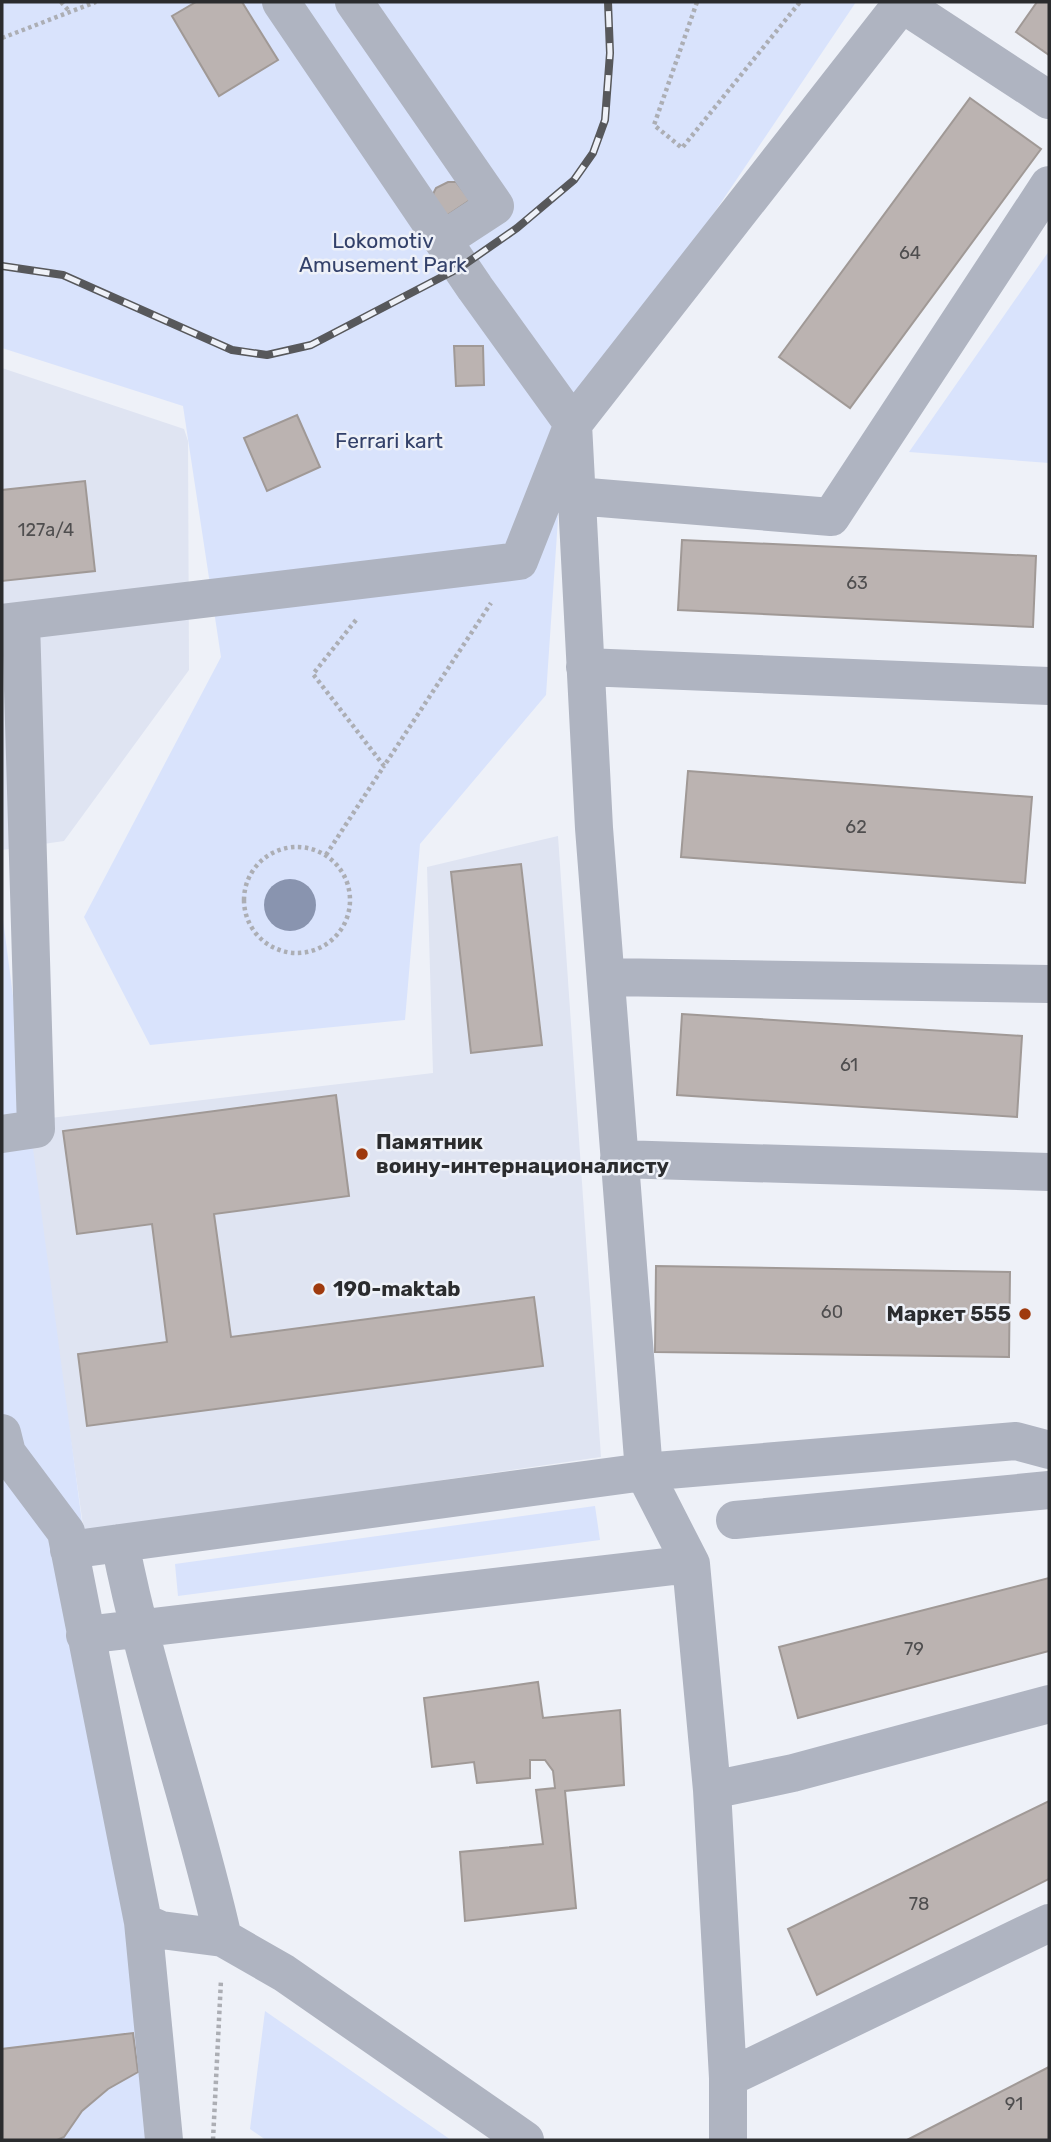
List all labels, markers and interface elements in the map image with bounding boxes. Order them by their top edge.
park label: Lokomotiv Amusement Park [299,228,467,277]
house number: 64 [899,242,921,264]
park label: Ferrari kart [335,428,443,453]
house number: 127a/4 [18,519,74,541]
house number: 63 [846,572,868,594]
house number: 62 [845,816,867,838]
house number: 61 [840,1054,858,1076]
place label: Памятник воину-интернационалисту [376,1129,669,1178]
marker: Памятник воину-интернационалисту [354,1146,370,1162]
place label: 190-maktab [333,1276,461,1301]
marker: 190-maktab [311,1281,327,1297]
house number: 60 [821,1301,843,1323]
place label: Маркет 555 [887,1301,1011,1326]
marker: Маркет 555 [1017,1306,1033,1322]
house number: 79 [904,1638,924,1660]
house number: 78 [909,1893,929,1915]
house number: 91 [1005,2093,1023,2115]

